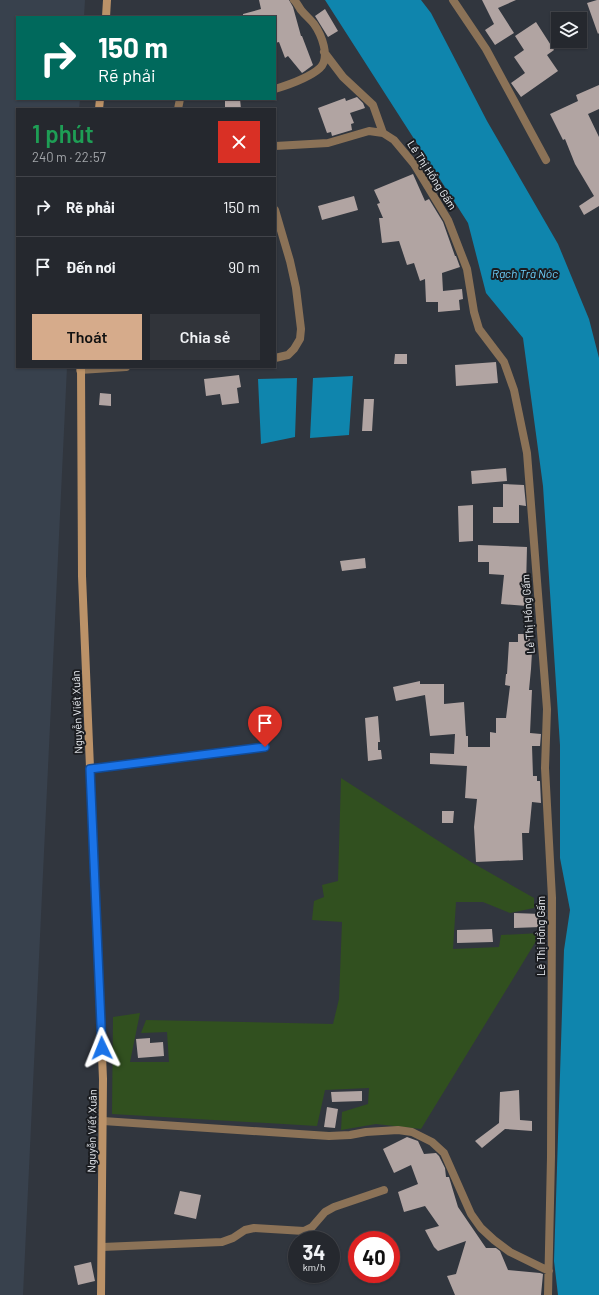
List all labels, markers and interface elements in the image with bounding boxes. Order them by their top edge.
map controls [551,12,587,48]
button: layers [551,12,587,48]
text: 150 m [98,30,168,64]
icon: right [32,32,84,84]
text: Rẽ phải [98,64,156,86]
text: 1 phút [32,119,94,148]
button: close [218,121,260,163]
street label: Lê Thị Hồng Gấm [405,138,460,212]
text: 240 m · 22:57 [32,149,106,165]
icon: right [32,196,54,218]
text: Rẽ phải [66,198,115,216]
text: 150 m [223,198,260,216]
icon: arrive [32,256,54,278]
text: Đến nơi [66,258,116,276]
text: 90 m [228,258,260,276]
water label: Rạch Trà Nóc [492,266,558,280]
button: Thoát [32,314,142,360]
button: Chia sẻ [150,314,260,360]
street label: Lê Thị Hồng Gấm [518,574,537,654]
street label: Nguyễn Viết Xuân [69,670,84,754]
pin [248,706,282,747]
icon: arrive [254,712,276,734]
street label: Lê Thị Hồng Gấm [534,896,547,976]
position arrow [81,1027,123,1069]
street label: Nguyễn Viết Xuân [84,1089,99,1173]
speed limit sign: 40 [348,1231,400,1283]
text: 34 [303,1240,325,1264]
text: km/h [303,1261,325,1273]

